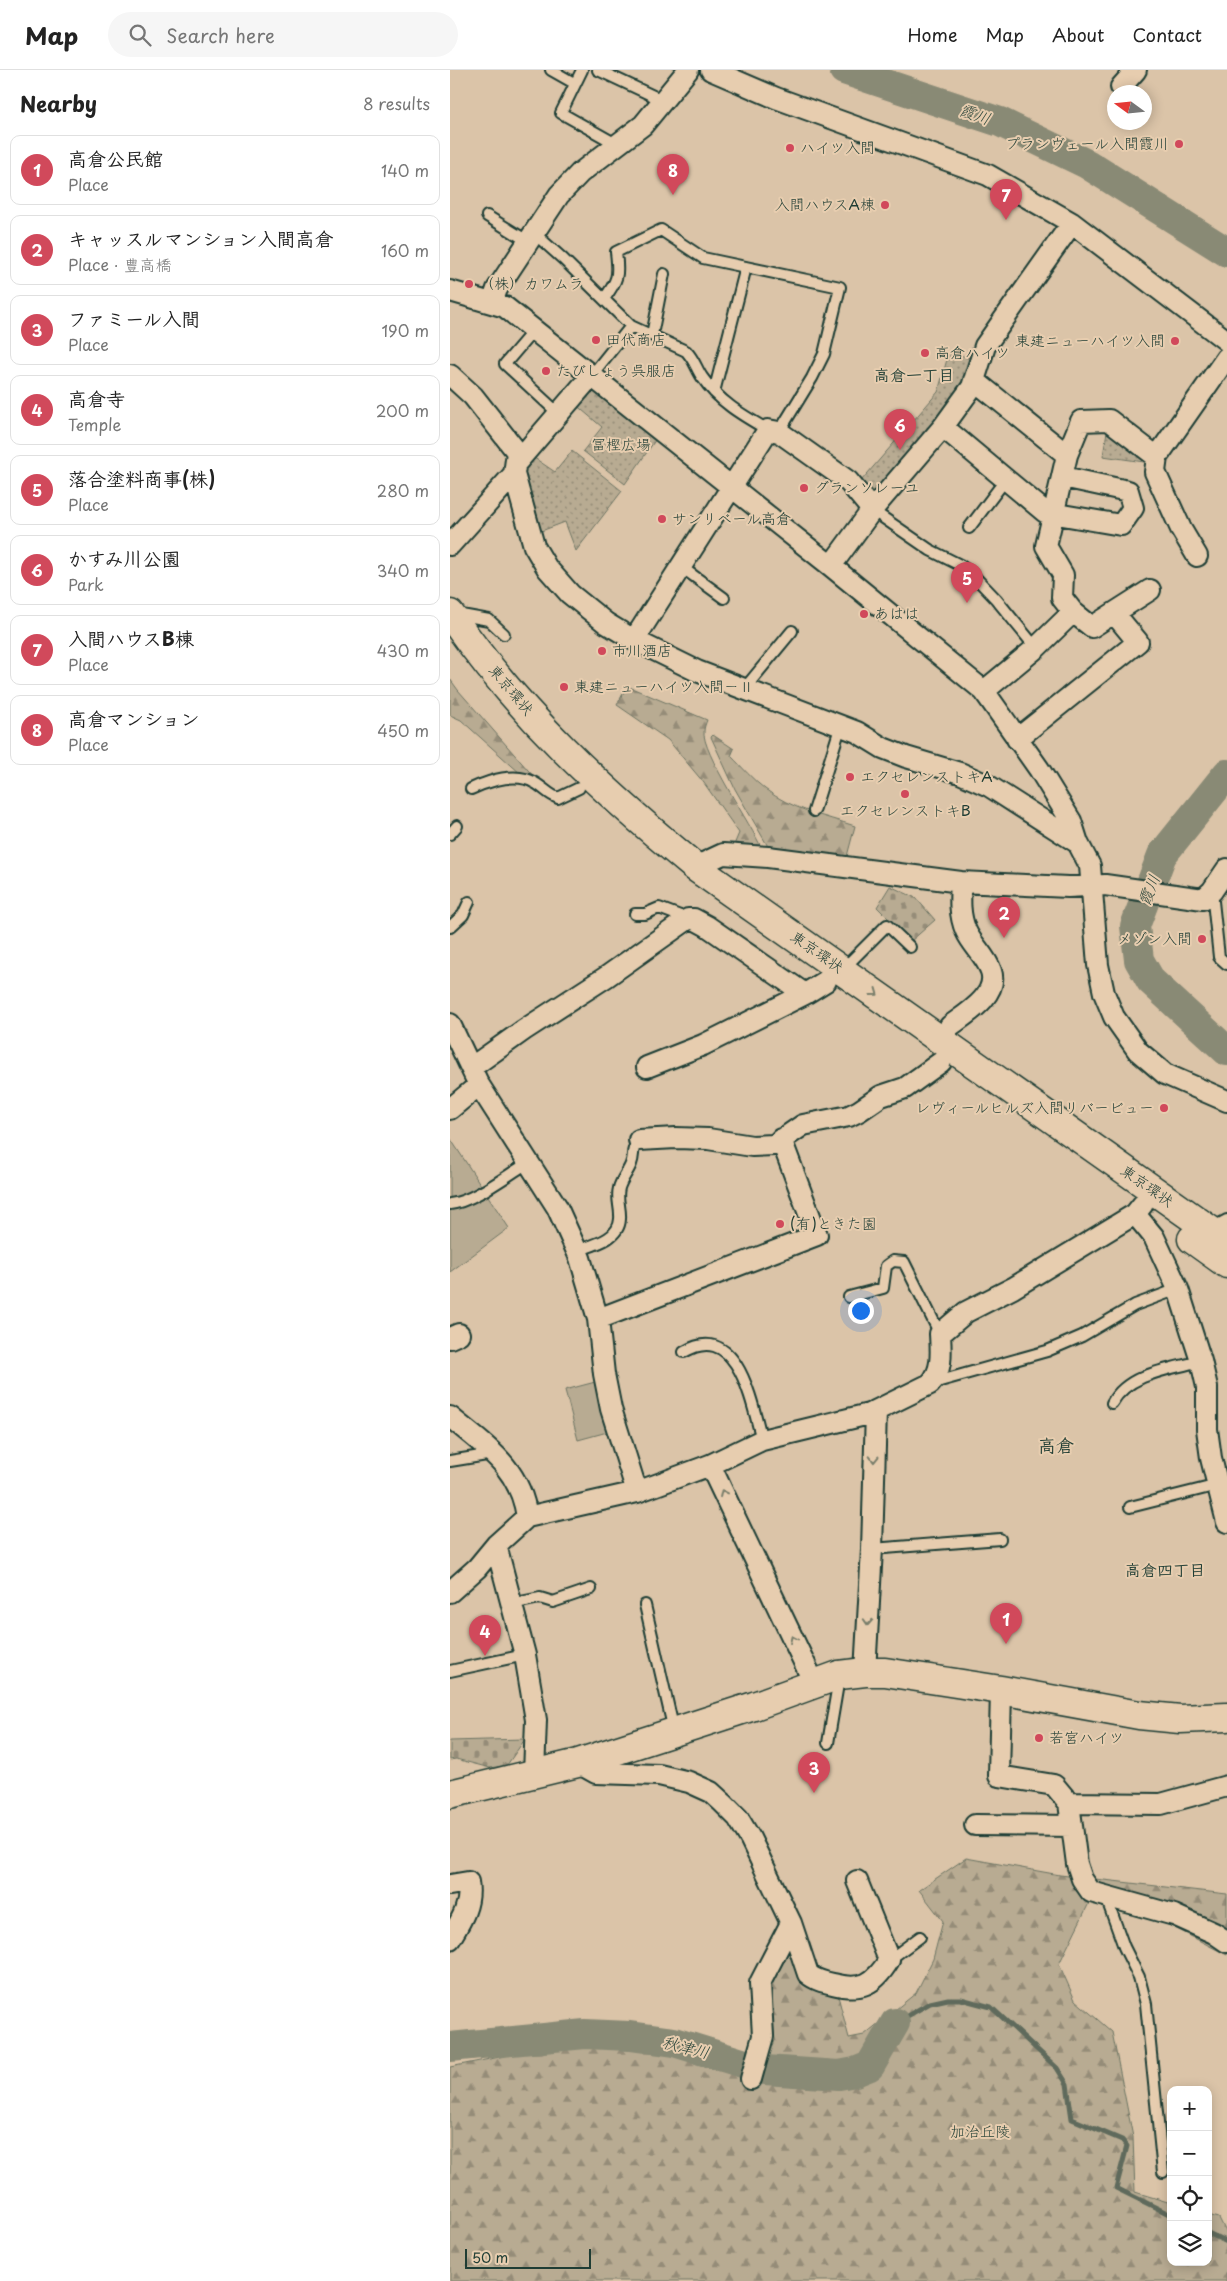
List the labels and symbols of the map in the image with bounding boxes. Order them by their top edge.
north arrow [1107,85,1152,130]
water label: 霞川 [956,96,994,130]
place label: プランヴェール入間霞川 [1005,131,1169,154]
place label: ハイツ入間 [800,135,875,158]
marker: プランヴェール入間霞川 [1173,138,1185,150]
marker: ハイツ入間 [784,142,796,154]
pin: 8 [657,154,689,195]
pin: 7 [990,179,1022,220]
place label: 入間ハウスA棟 [774,192,875,215]
marker: 入間ハウスA棟 [879,199,891,211]
place label: （株）カワムラ [479,271,584,294]
marker: （株）カワムラ [463,278,475,290]
place label: 田代商店 [606,327,666,350]
place label: 東建ニューハイツ入間 [1015,328,1165,351]
marker: 田代商店 [590,334,602,346]
marker: 東建ニューハイツ入間 [1169,335,1181,347]
place label: 高倉ハイツ [935,340,1010,363]
marker: 高倉ハイツ [919,347,931,359]
place label: たびしょう呉服店 [556,358,676,381]
district label: 高倉一丁目 [874,362,954,386]
marker: たびしょう呉服店 [540,365,552,377]
pin: 6 [884,409,916,450]
park label: 冨樫広場 [591,432,651,455]
place label: グランソレーユ [814,475,920,498]
marker: グランソレーユ [798,482,810,494]
place label: サンリベール高倉 [672,506,791,529]
marker: サンリベール高倉 [656,513,668,525]
pin: 5 [951,562,983,603]
place label: あはは [874,601,919,624]
marker: あはは [858,608,870,620]
place label: 市川酒店 [612,638,672,661]
marker: 市川酒店 [596,645,608,657]
street label: 東京環状 [484,659,540,719]
place label: 東建ニューハイツ入間－Ⅱ [574,674,754,697]
marker: 東建ニューハイツ入間－Ⅱ [558,681,570,693]
place label: エクセレンストキA [860,764,993,787]
marker: エクセレンストキA [844,771,856,783]
marker: エクセレンストキB [899,788,911,800]
place label: エクセレンストキB [839,798,971,821]
water label: 霞川 [1131,870,1165,909]
pin: 2 [988,897,1020,938]
street label: 東京環状 [787,924,849,977]
place label: メゾン入間 [1117,926,1192,949]
marker: メゾン入間 [1196,933,1208,945]
one-way arrow [869,988,878,996]
place label: レヴィールヒルズ入間リバービュー [915,1095,1154,1118]
marker: レヴィールヒルズ入間リバービュー [1158,1102,1170,1114]
street label: 東京環状 [1117,1158,1179,1211]
place label: (有)ときた園 [790,1211,877,1234]
marker: (有)ときた園 [774,1218,786,1230]
your location [848,1298,874,1324]
district label: 高倉 [1038,1431,1074,1458]
one-way arrow [869,1456,880,1464]
one-way arrow [720,1489,730,1498]
district label: 高倉四丁目 [1125,1557,1205,1581]
pin: 1 [990,1603,1022,1644]
pin: 4 [469,1615,501,1656]
one-way arrow [862,1618,873,1626]
one-way arrow [789,1635,799,1644]
place label: 若宮ハイツ [1049,1725,1124,1748]
marker: 若宮ハイツ [1033,1732,1045,1744]
pin: 3 [798,1752,830,1793]
water label: 秋津川 [660,2029,712,2063]
park label: 加治丘陵 [950,2119,1010,2142]
scale bar [465,2246,591,2269]

